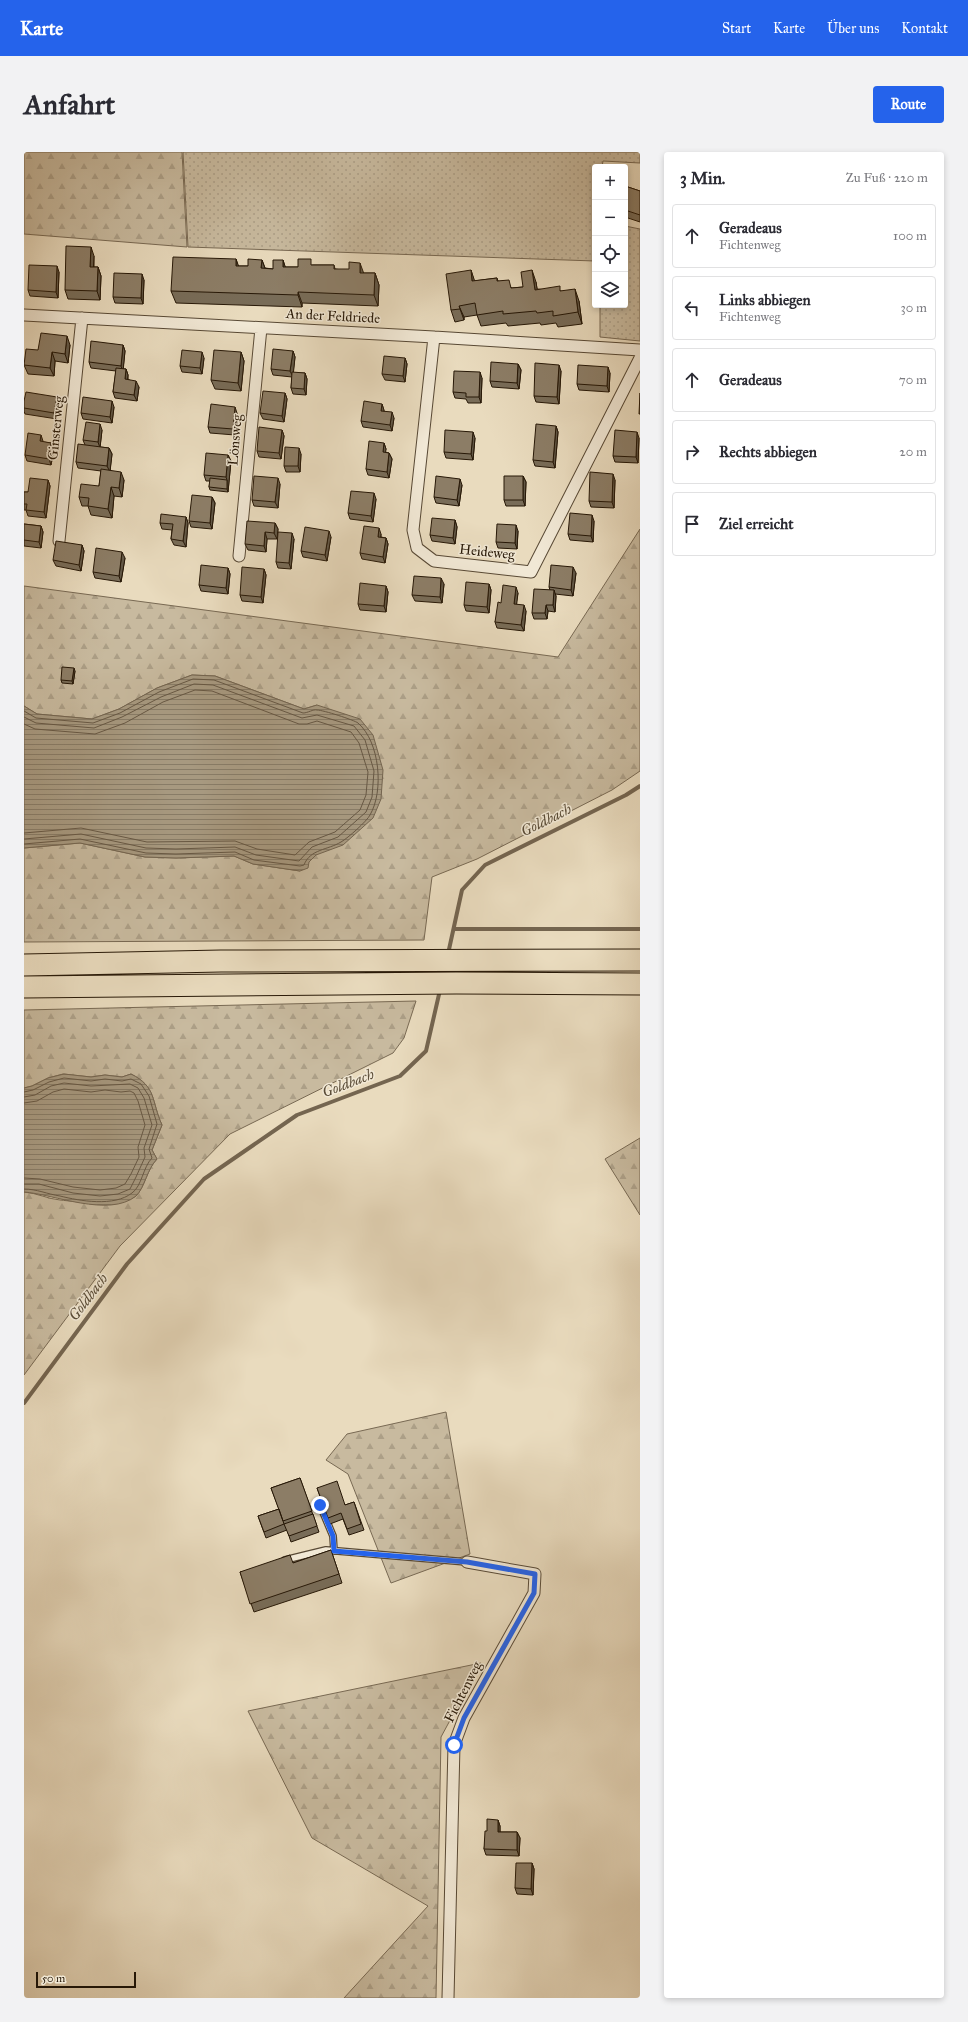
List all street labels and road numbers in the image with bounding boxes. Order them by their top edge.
street label: An der Feldriede [284,305,381,327]
street label: Ginsterweg [44,395,68,461]
street label: Lönsweg [224,413,246,466]
street label: Heideweg [458,541,516,563]
street label: Fichtenweg [440,1658,486,1725]

